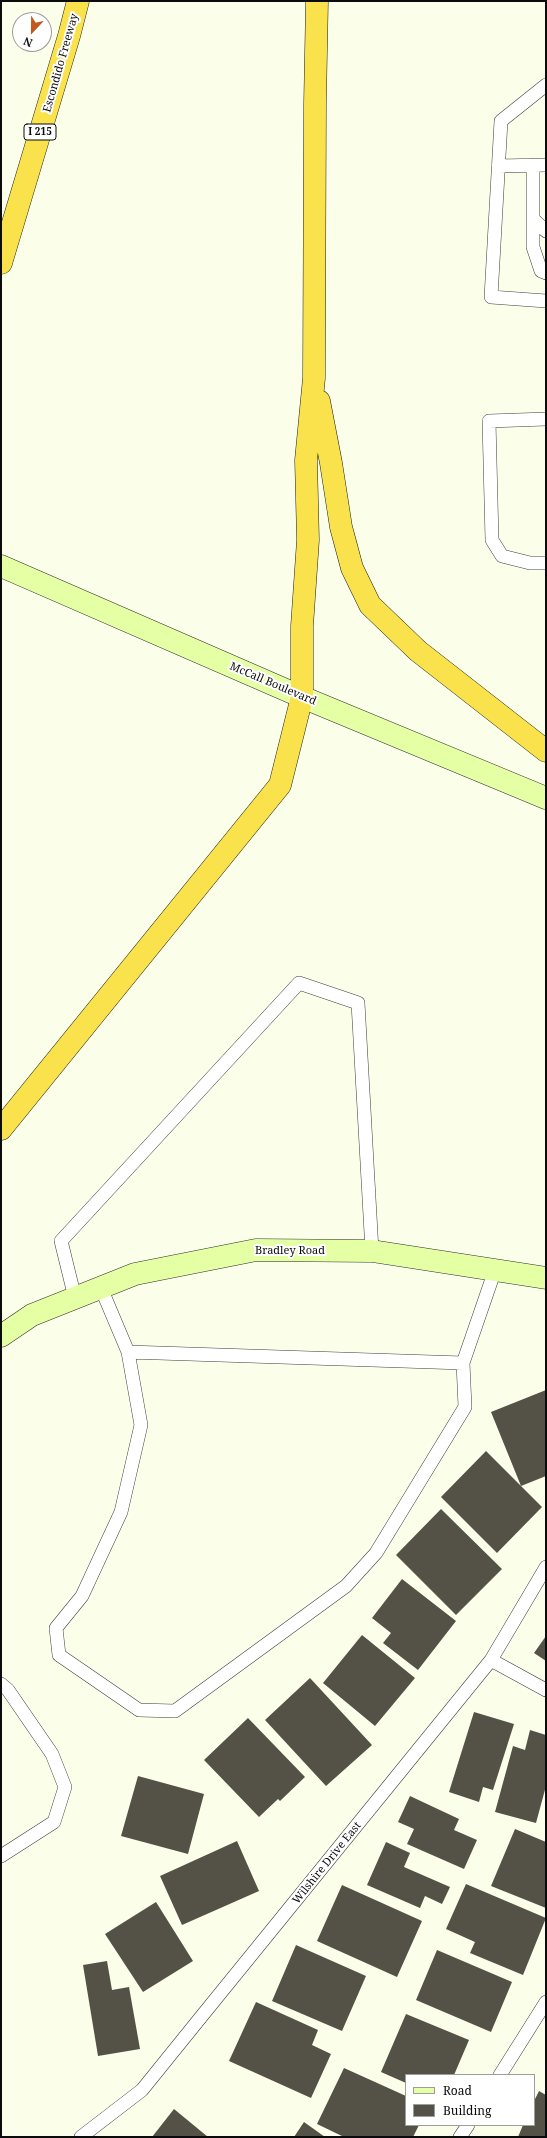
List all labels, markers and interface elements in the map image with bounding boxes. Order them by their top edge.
north arrow [12,12,52,52]
street label: Escondido Freeway [41,12,81,114]
text: N [21,34,35,51]
road number: I 215 [24,124,56,140]
street label: McCall Boulevard [228,660,318,708]
street label: Bradley Road [255,1244,325,1258]
street label: Wilshire Drive East [290,1819,364,1907]
legend [405,2074,535,2126]
text: Road [443,2082,472,2099]
text: Building [443,2102,491,2119]

